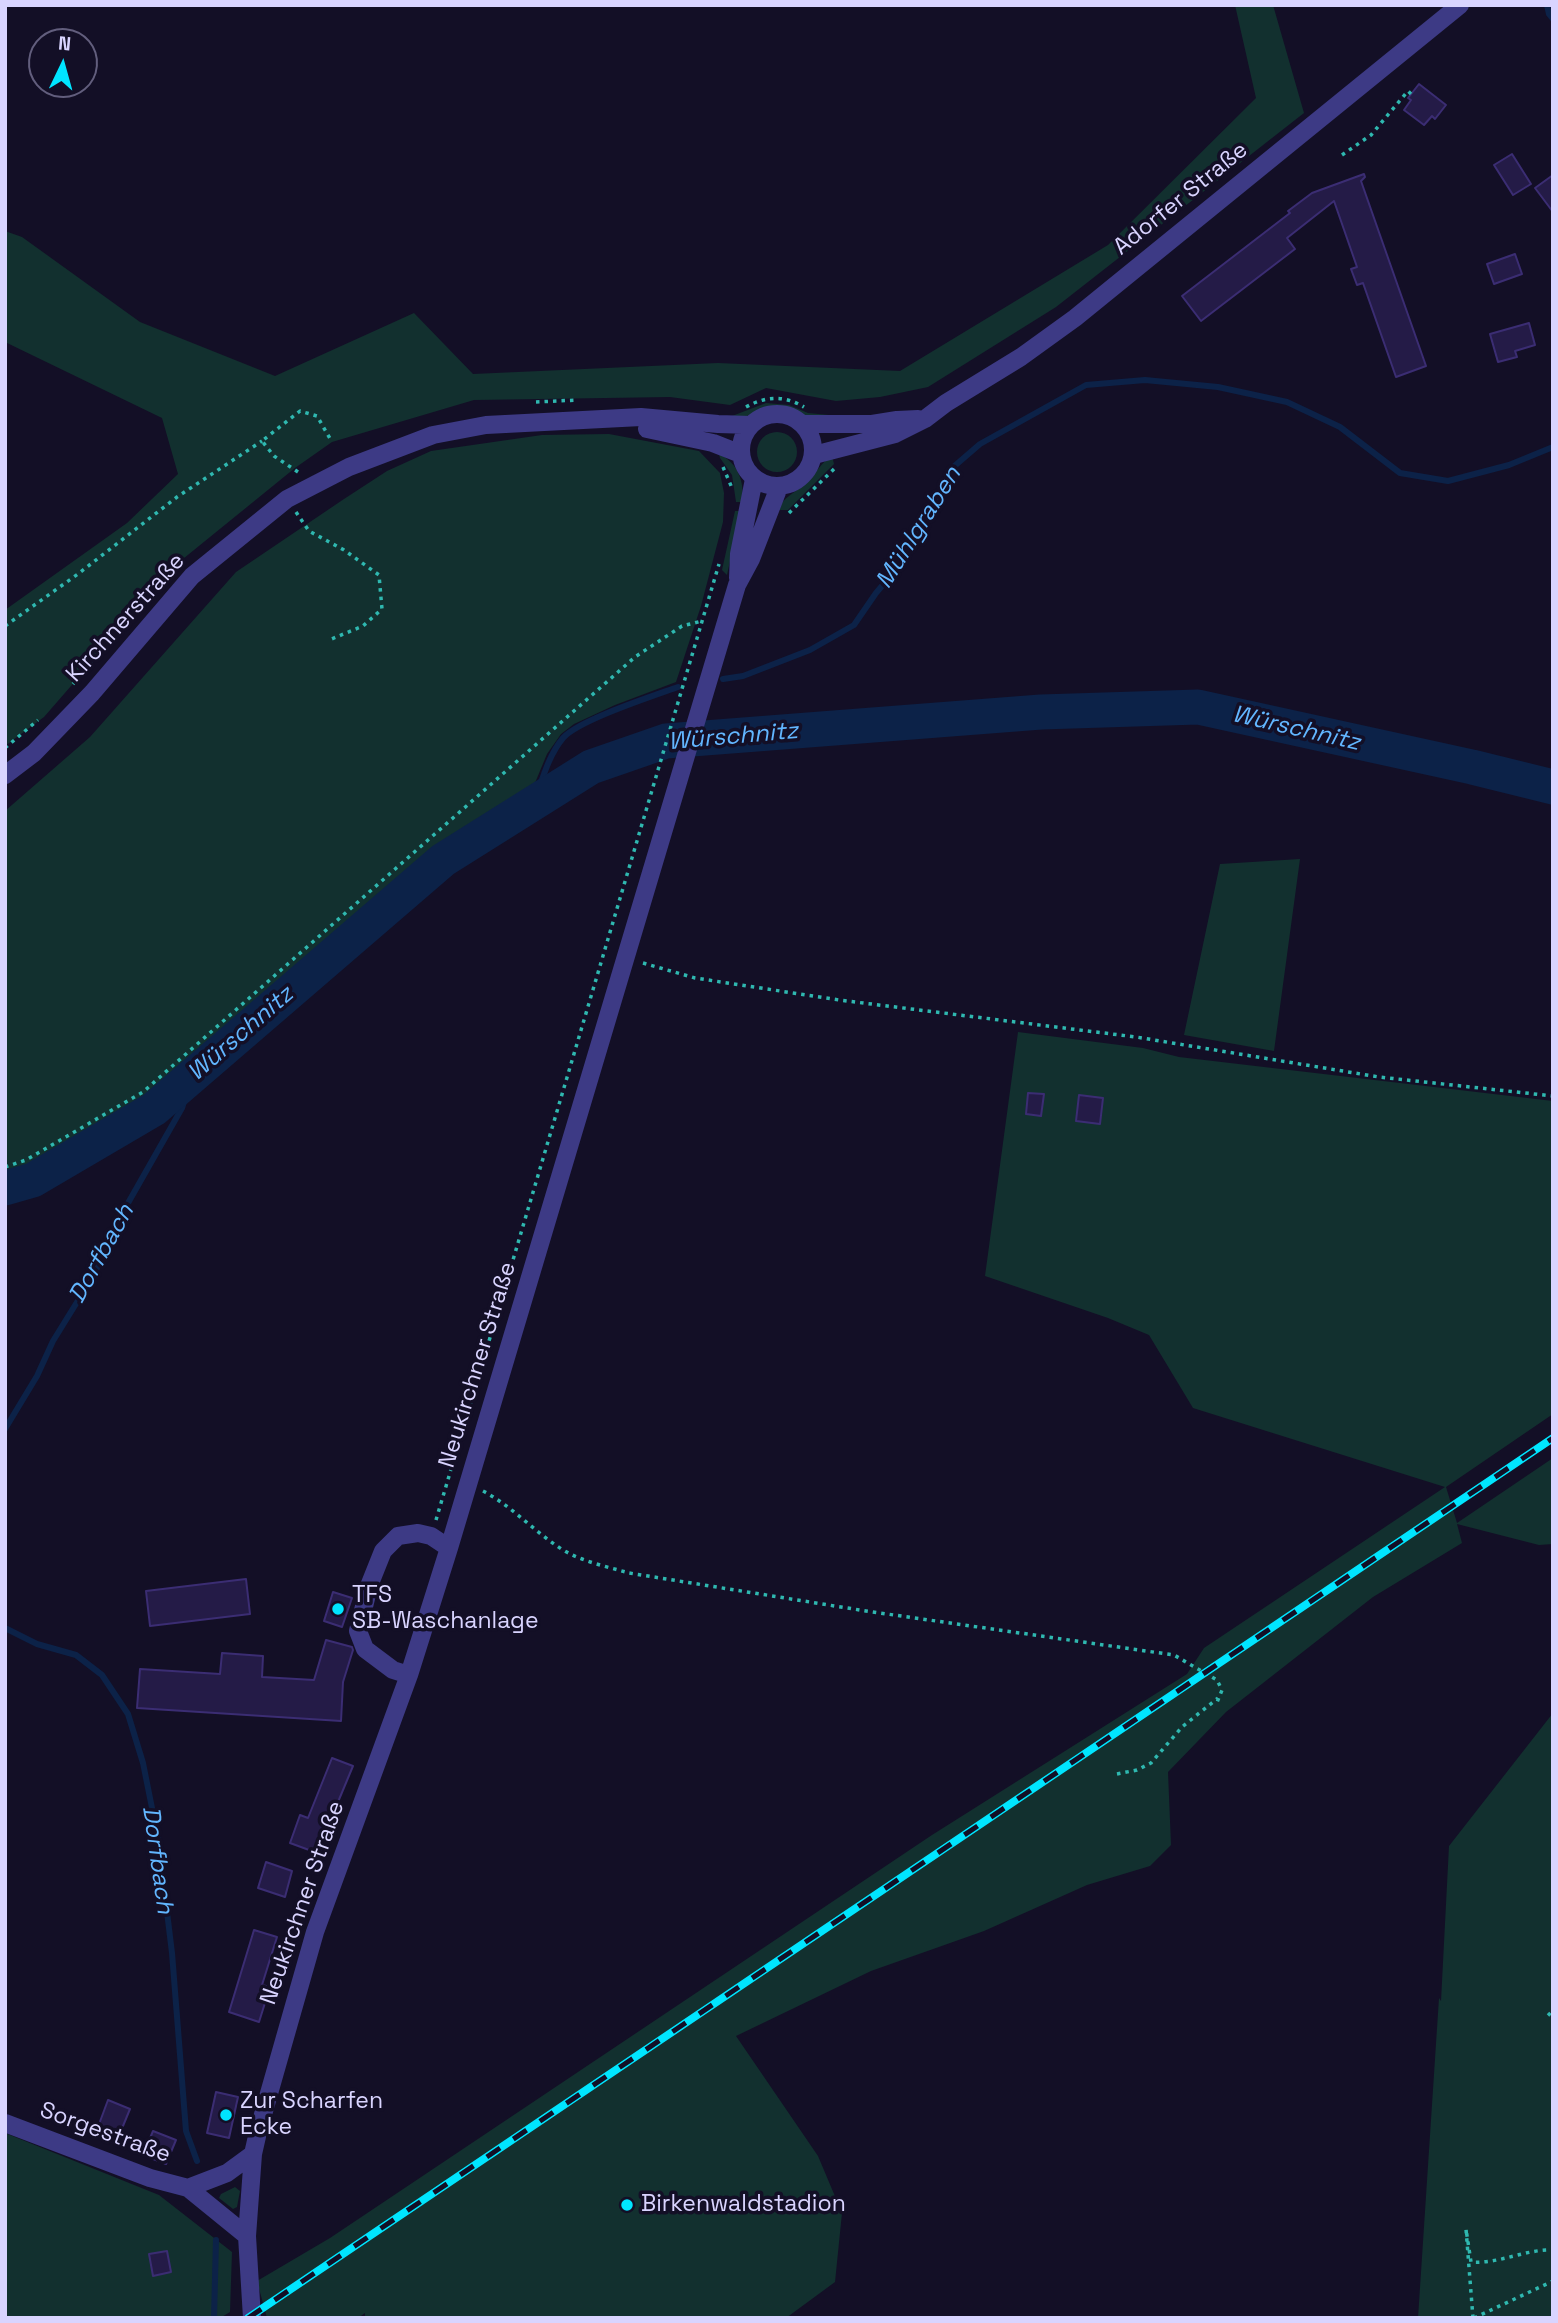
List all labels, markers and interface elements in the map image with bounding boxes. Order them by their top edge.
north arrow [28,28,98,98]
text: N [57,31,72,57]
street label: Adorfer Straße [1108,137,1254,261]
water label: Mühlgraben [870,462,968,594]
street label: Kirchnerstraße [61,548,191,688]
water label: Würschnitz [1229,700,1363,758]
water label: Würschnitz [667,717,799,757]
water label: Würschnitz [182,980,300,1088]
water label: Dorfbach [63,1200,141,1308]
street label: Neukirchner Straße [434,1259,522,1471]
place label: TFS SB-Waschanlage [352,1582,538,1636]
marker: TFS SB-Waschanlage [330,1601,346,1617]
street label: Neukirchner Straße [255,1798,351,2008]
water label: Dorfbach [135,1804,179,1916]
place label: Zur Scharfen Ecke [240,2088,383,2142]
street label: Sorgestraße [36,2097,174,2169]
marker: Zur Scharfen Ecke [218,2107,234,2123]
place label: Birkenwaldstadion [641,2191,846,2219]
marker: Birkenwaldstadion [619,2197,635,2213]

